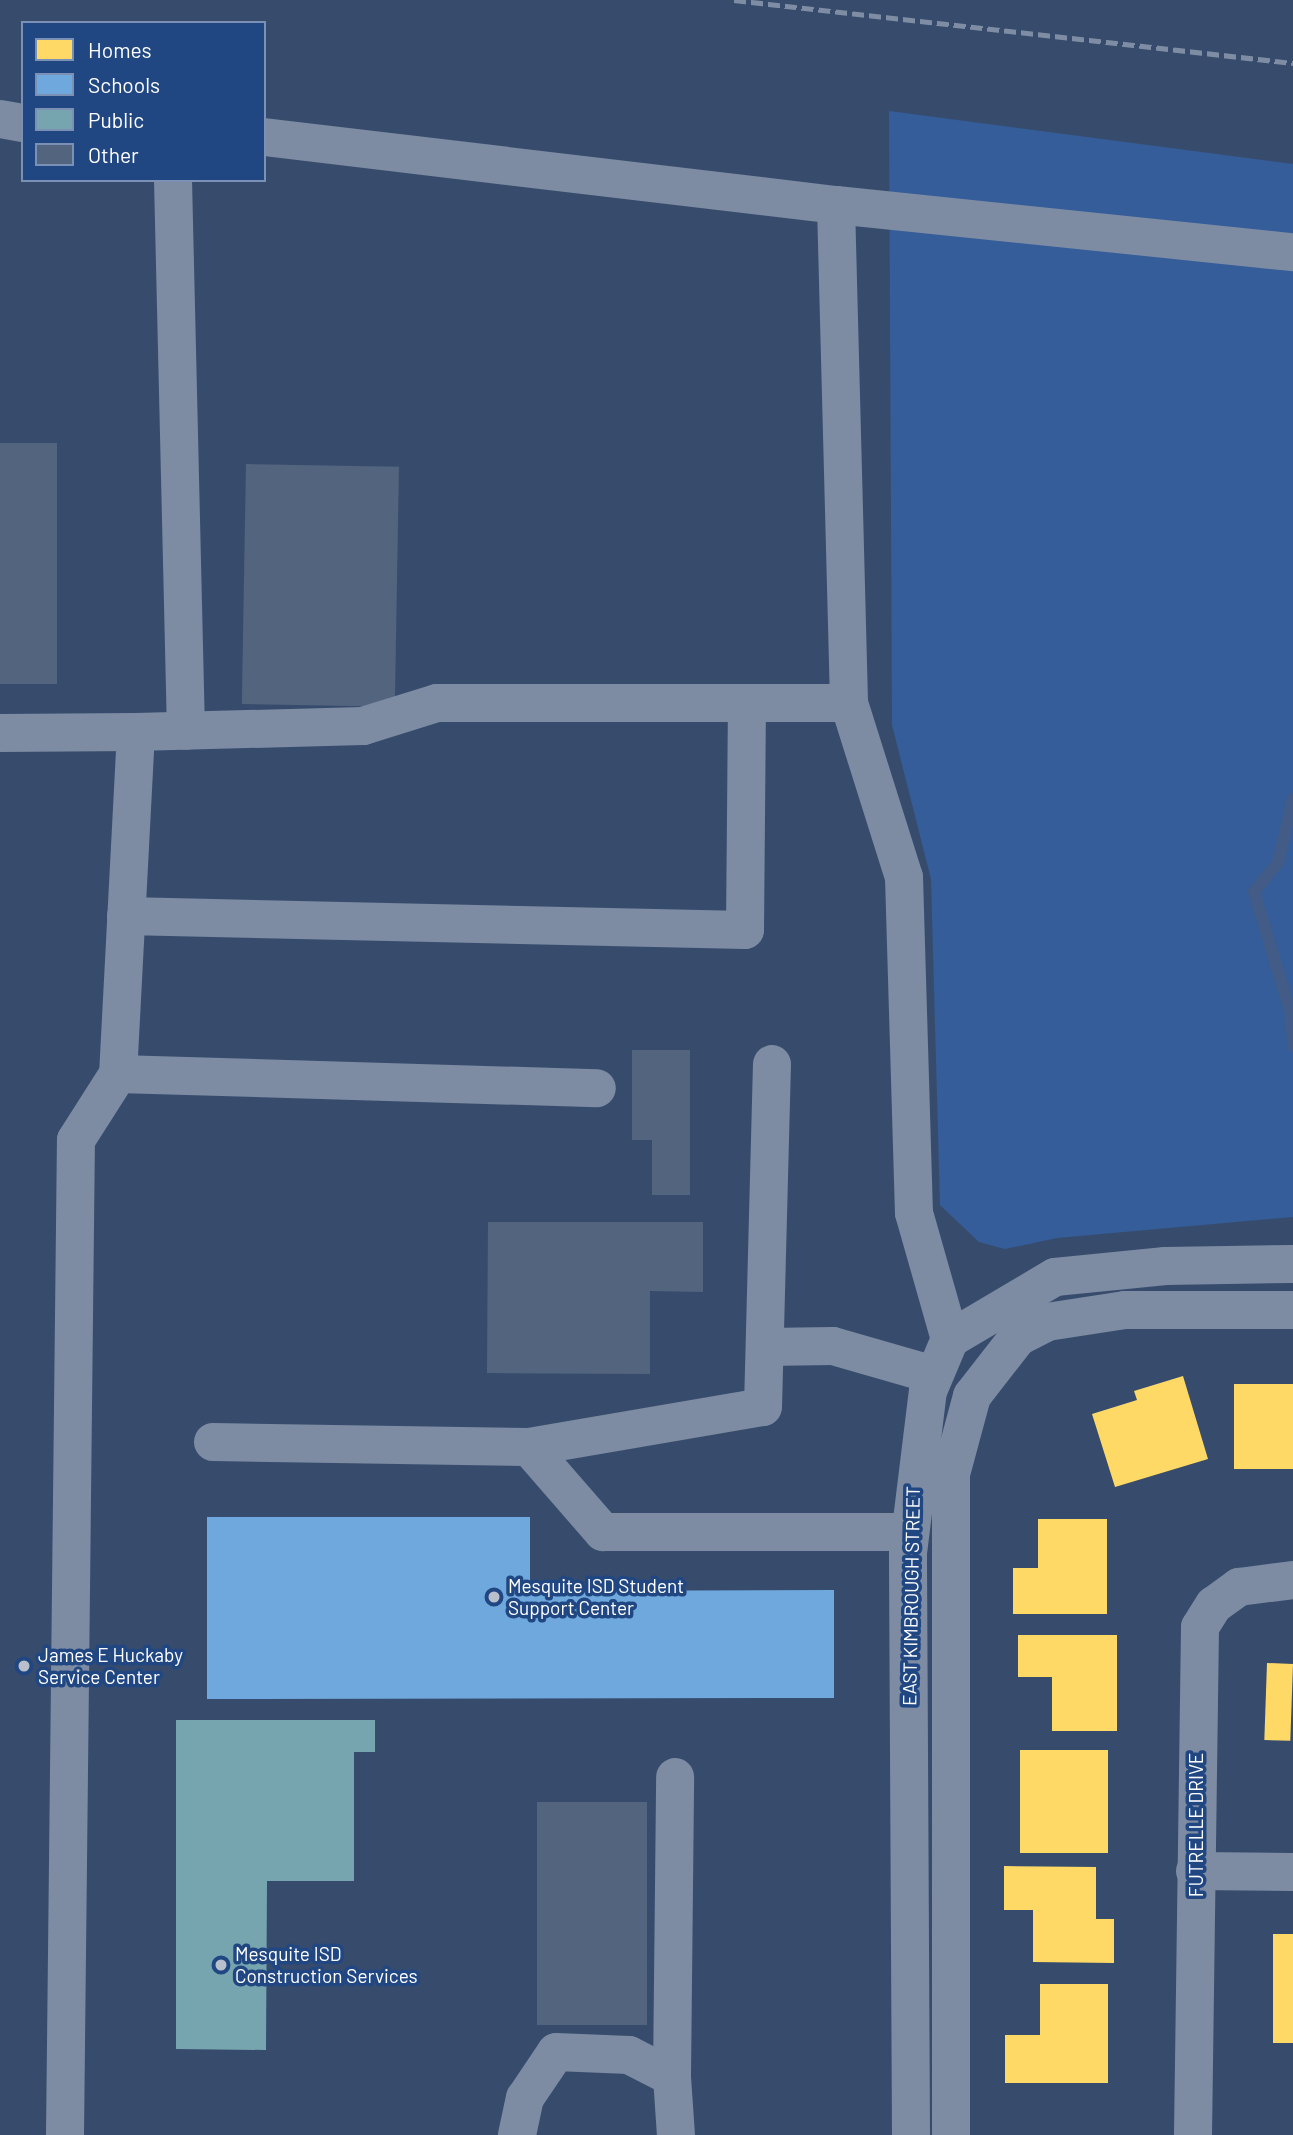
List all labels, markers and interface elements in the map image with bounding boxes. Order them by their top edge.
legend [21,21,266,182]
text: Homes [88,37,152,62]
text: Schools [88,72,160,97]
text: Public [88,107,144,132]
text: Other [88,142,139,167]
street label: EAST KIMBROUGH STREET [898,1486,924,1706]
place label: Mesquite ISD Student Support Center [508,1575,684,1619]
marker: Mesquite ISD Student Support Center [486,1589,502,1605]
place label: James E Huckaby Service Center [38,1644,183,1688]
marker: James E Huckaby Service Center [16,1658,32,1674]
street label: FUTRELLE DRIVE [1185,1753,1207,1897]
place label: Mesquite ISD Construction Services [235,1943,418,1987]
marker: Mesquite ISD Construction Services [213,1957,229,1973]

